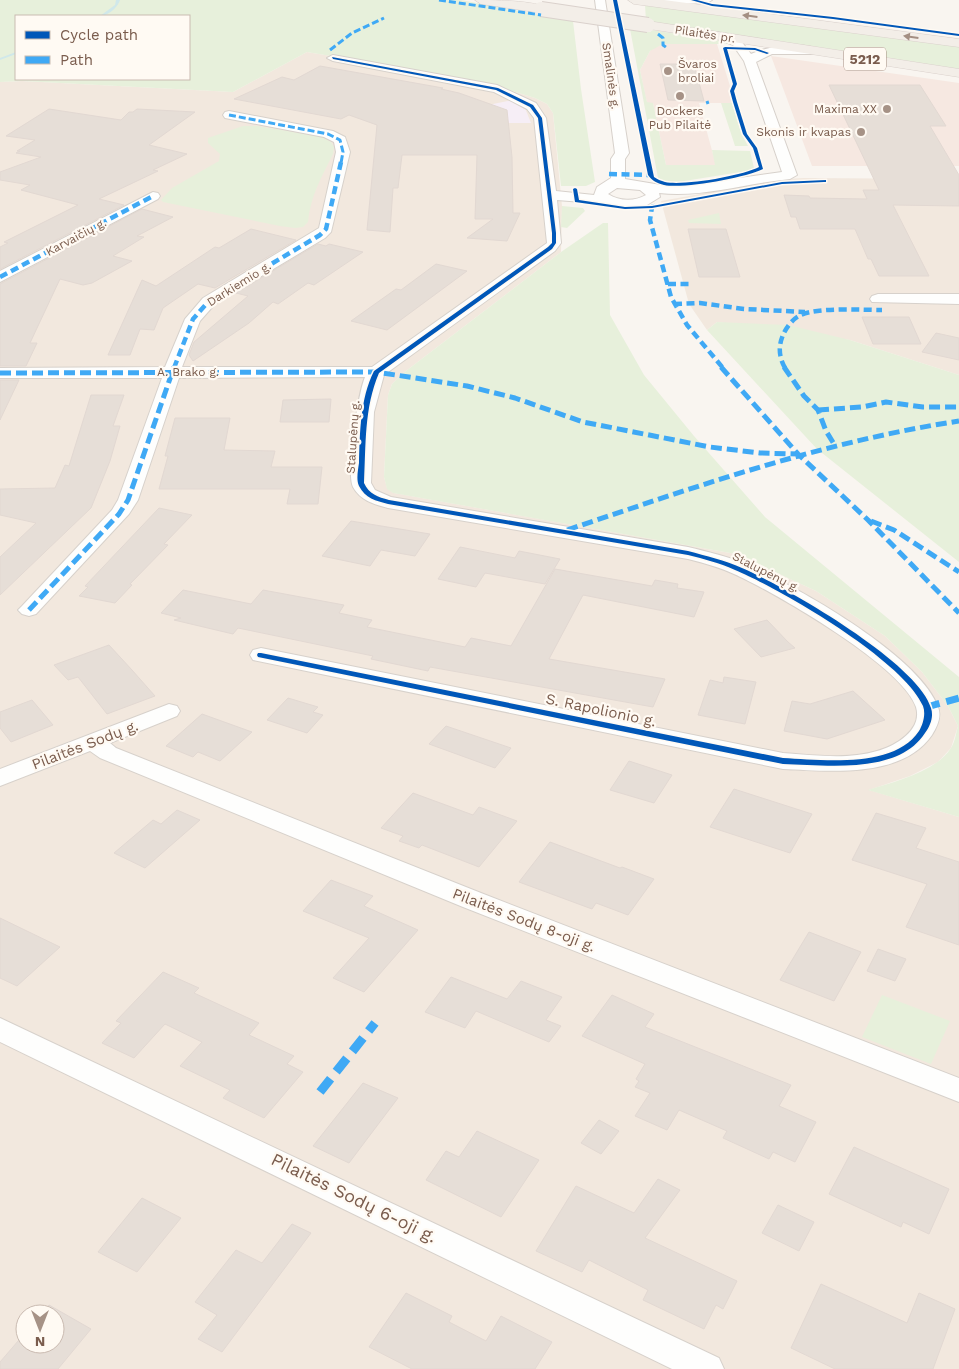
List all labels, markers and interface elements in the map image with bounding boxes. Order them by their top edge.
one-way arrow [741,12,757,20]
legend [15,15,190,80]
street label: Pilaitės pr. [674,22,736,46]
text: Cycle path [60,26,138,44]
one-way arrow [902,32,918,40]
street label: Smalinės g. [599,42,623,110]
road number: 5212 [844,48,886,70]
text: Path [60,51,93,69]
place label: Švaros broliai [678,57,717,85]
marker: Švaros broliai [662,65,674,77]
marker: Dockers Pub Pilaitė [674,90,686,102]
place label: Maxima XX [814,102,877,116]
marker: Maxima XX [881,103,893,115]
place label: Dockers Pub Pilaitė [649,104,711,132]
place label: Skonis ir kvapas [756,125,851,139]
marker: Skonis ir kvapas [855,126,867,138]
street label: Karvaičių g. [43,215,109,259]
street label: Darkiemio g. [204,259,274,309]
street label: A. Brako g. [157,365,219,379]
street label: Stalupėnų g. [343,400,363,474]
street label: Stalupėnų g. [730,549,802,595]
street label: S. Rapolionio g. [544,689,658,731]
street label: Pilaitės Sodų g. [29,716,141,774]
street label: Pilaitės Sodų 8-oji g. [450,884,598,956]
street label: Pilaitės Sodų 6-oji g. [268,1148,440,1247]
north arrow [15,1304,65,1354]
text: N [35,1334,45,1350]

